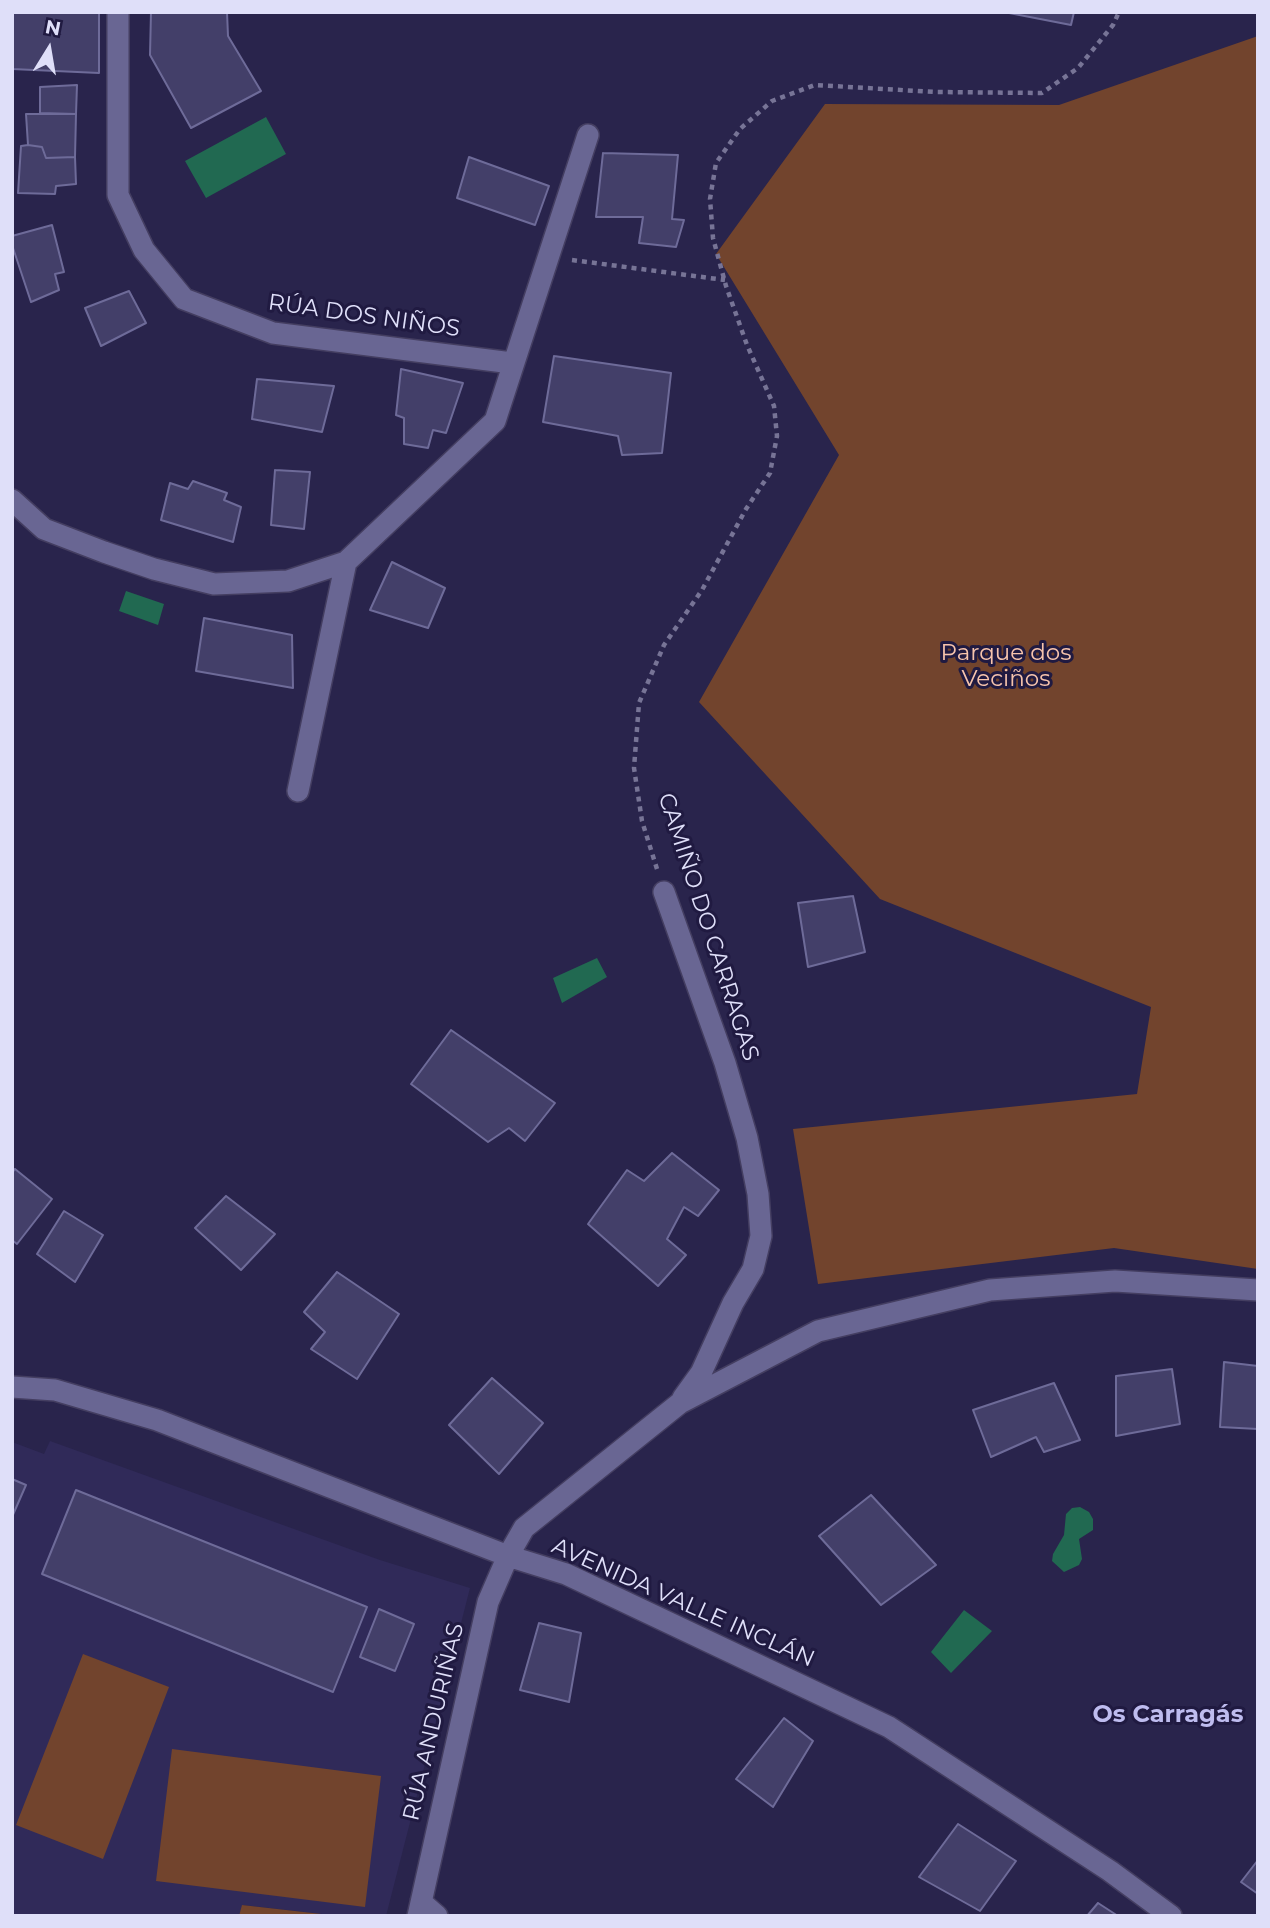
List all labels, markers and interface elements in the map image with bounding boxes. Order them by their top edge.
north arrow [14,14,84,84]
text: N [43,15,63,41]
street label: RÚA DOS NIÑOS [266,289,462,343]
park label: Parque dos Veciños [941,639,1071,693]
street label: CAMIÑO DO CARRAGAS [652,790,764,1064]
street label: AVENIDA VALLE INCLÁN [547,1533,819,1673]
street label: RÚA ANDURIÑAS [398,1620,470,1824]
district label: Os Carragás [1093,1701,1243,1729]

